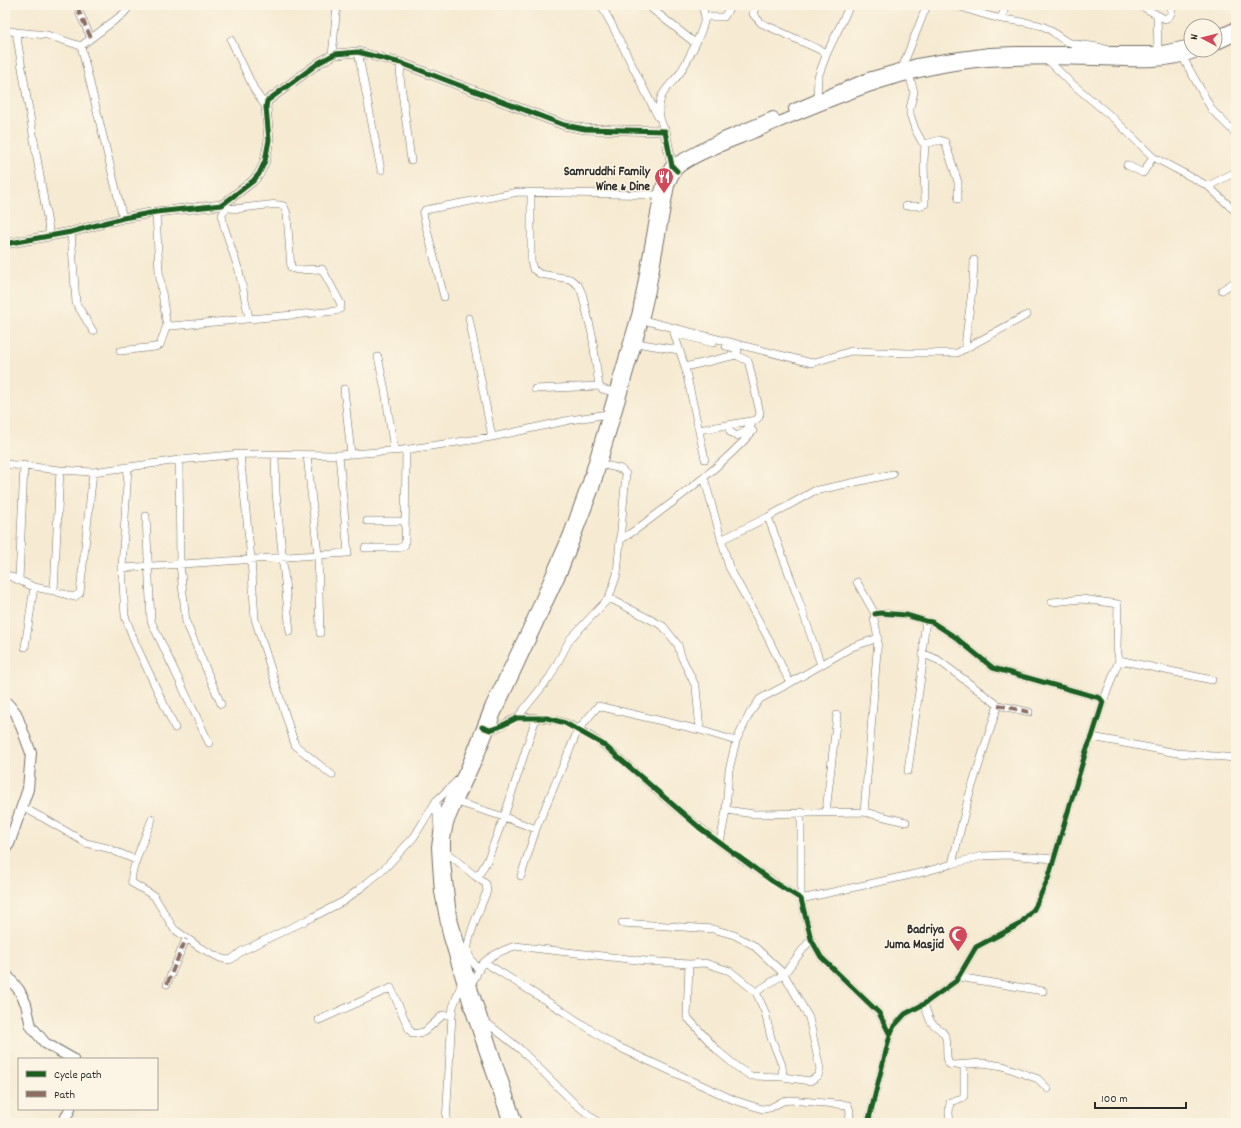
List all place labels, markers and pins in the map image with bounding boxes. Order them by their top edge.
place label: Samruddhi Family Wine & Dine [564,163,651,197]
restaurant icon: Samruddhi Family Wine & Dine [653,166,675,194]
place label: Badriya Juma Masjid [885,921,945,955]
mosque icon: Badriya Juma Masjid [947,924,969,952]

